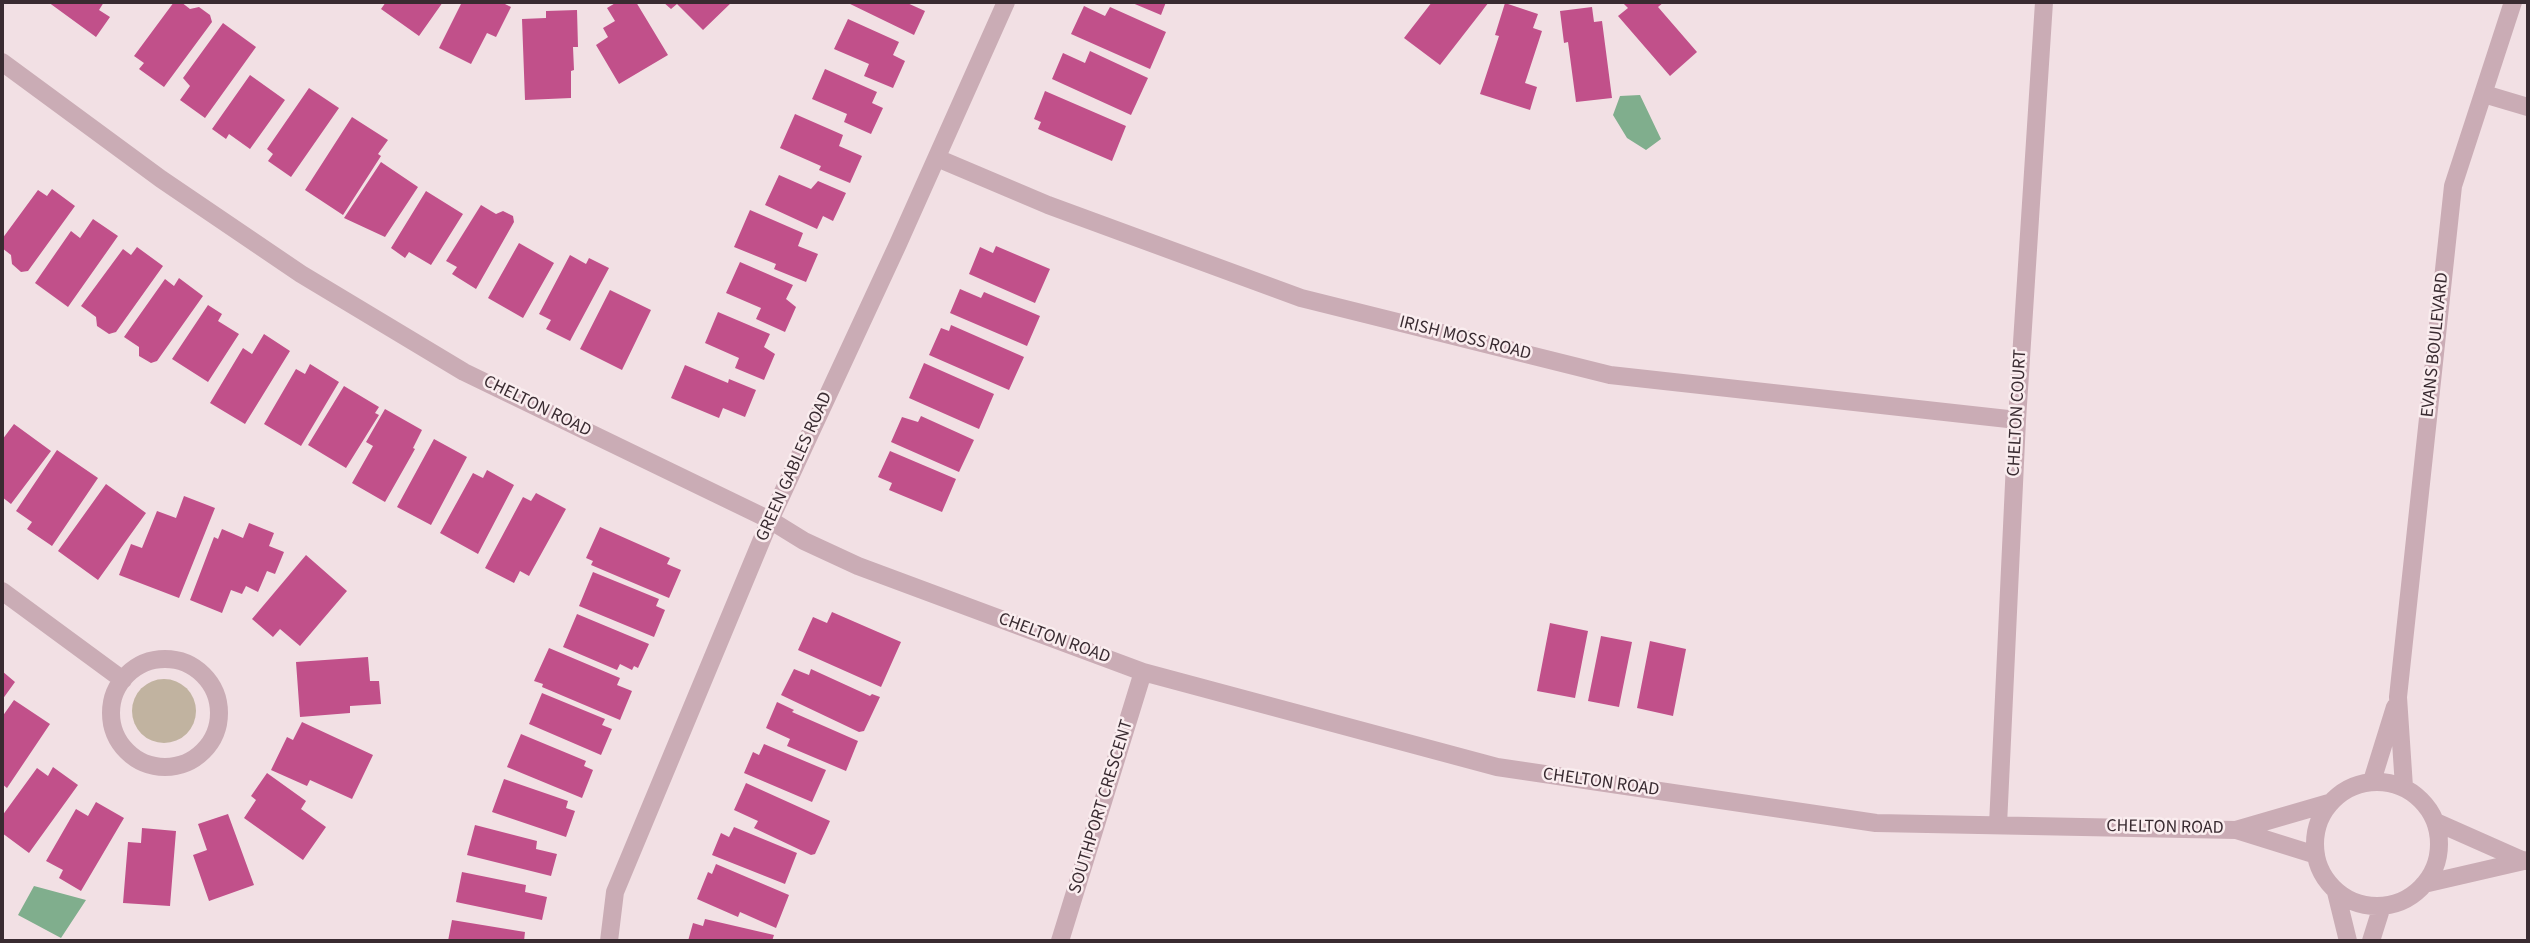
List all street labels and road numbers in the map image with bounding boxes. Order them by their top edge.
street label: EVANS BOULEVARD [2418,271,2454,419]
street label: IRISH MOSS ROAD [1397,312,1533,366]
street label: CHELTON COURT [2004,349,2032,477]
street label: CHELTON ROAD [480,372,594,442]
street label: GREEN GABLES ROAD [752,389,838,545]
street label: CHELTON ROAD [995,609,1113,669]
street label: SOUTHPORT CRESCENT [1065,717,1139,897]
street label: CHELTON ROAD [1541,764,1661,802]
street label: CHELTON ROAD [2106,816,2224,840]

